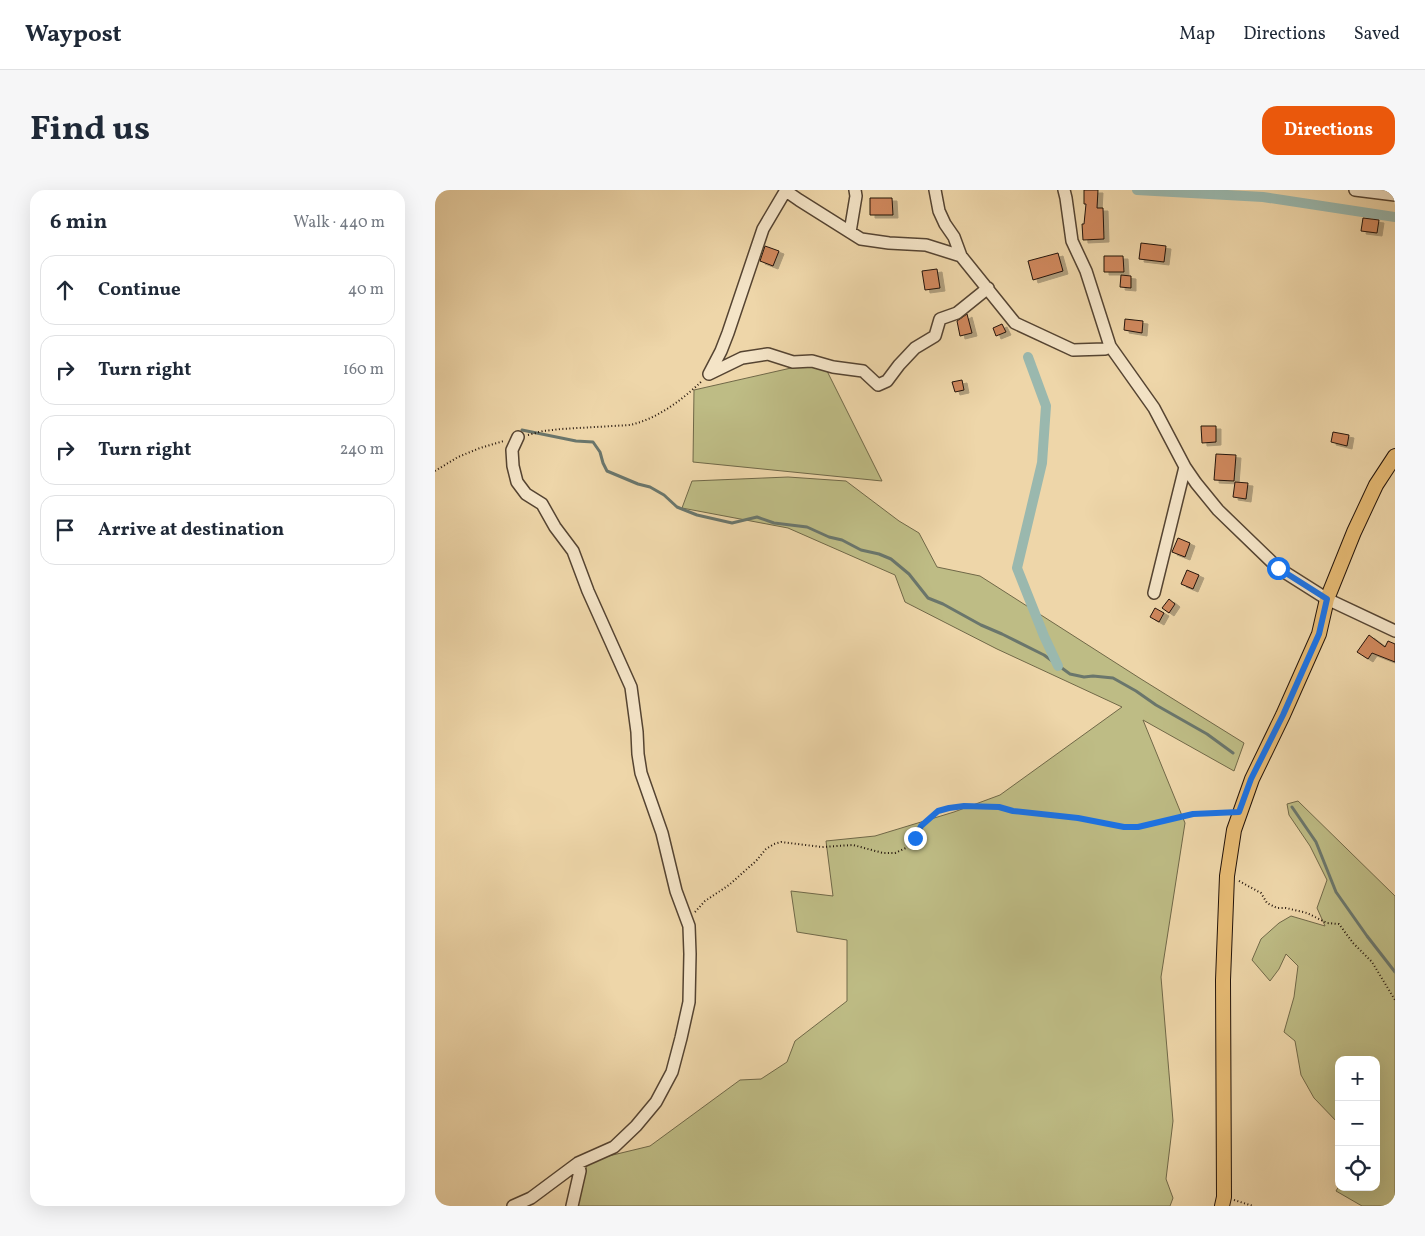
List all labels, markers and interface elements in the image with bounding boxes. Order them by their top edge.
text: Waypost [25,18,122,52]
text: Map [1179,22,1215,47]
text: Directions [1243,22,1326,47]
text: Saved [1354,22,1400,47]
text: Find us [30,106,150,154]
button: Directions [1262,106,1395,155]
text: 6 min [50,208,107,237]
text: Walk · 440 m [293,212,385,234]
icon: ahead [51,276,79,304]
text: Continue [98,277,181,303]
text: 40 m [348,279,384,301]
icon: right [51,356,79,384]
text: Turn right [98,357,191,383]
text: 160 m [343,359,384,381]
icon: right [51,436,79,464]
text: Turn right [98,437,191,463]
text: 240 m [340,439,384,461]
icon: arrive [51,516,79,544]
text: Arrive at destination [98,517,284,543]
route start [1267,557,1290,580]
route end [904,827,927,850]
map controls [1335,1056,1380,1191]
button: + [1335,1056,1380,1101]
button: − [1335,1101,1380,1146]
button: locate [1335,1146,1380,1191]

